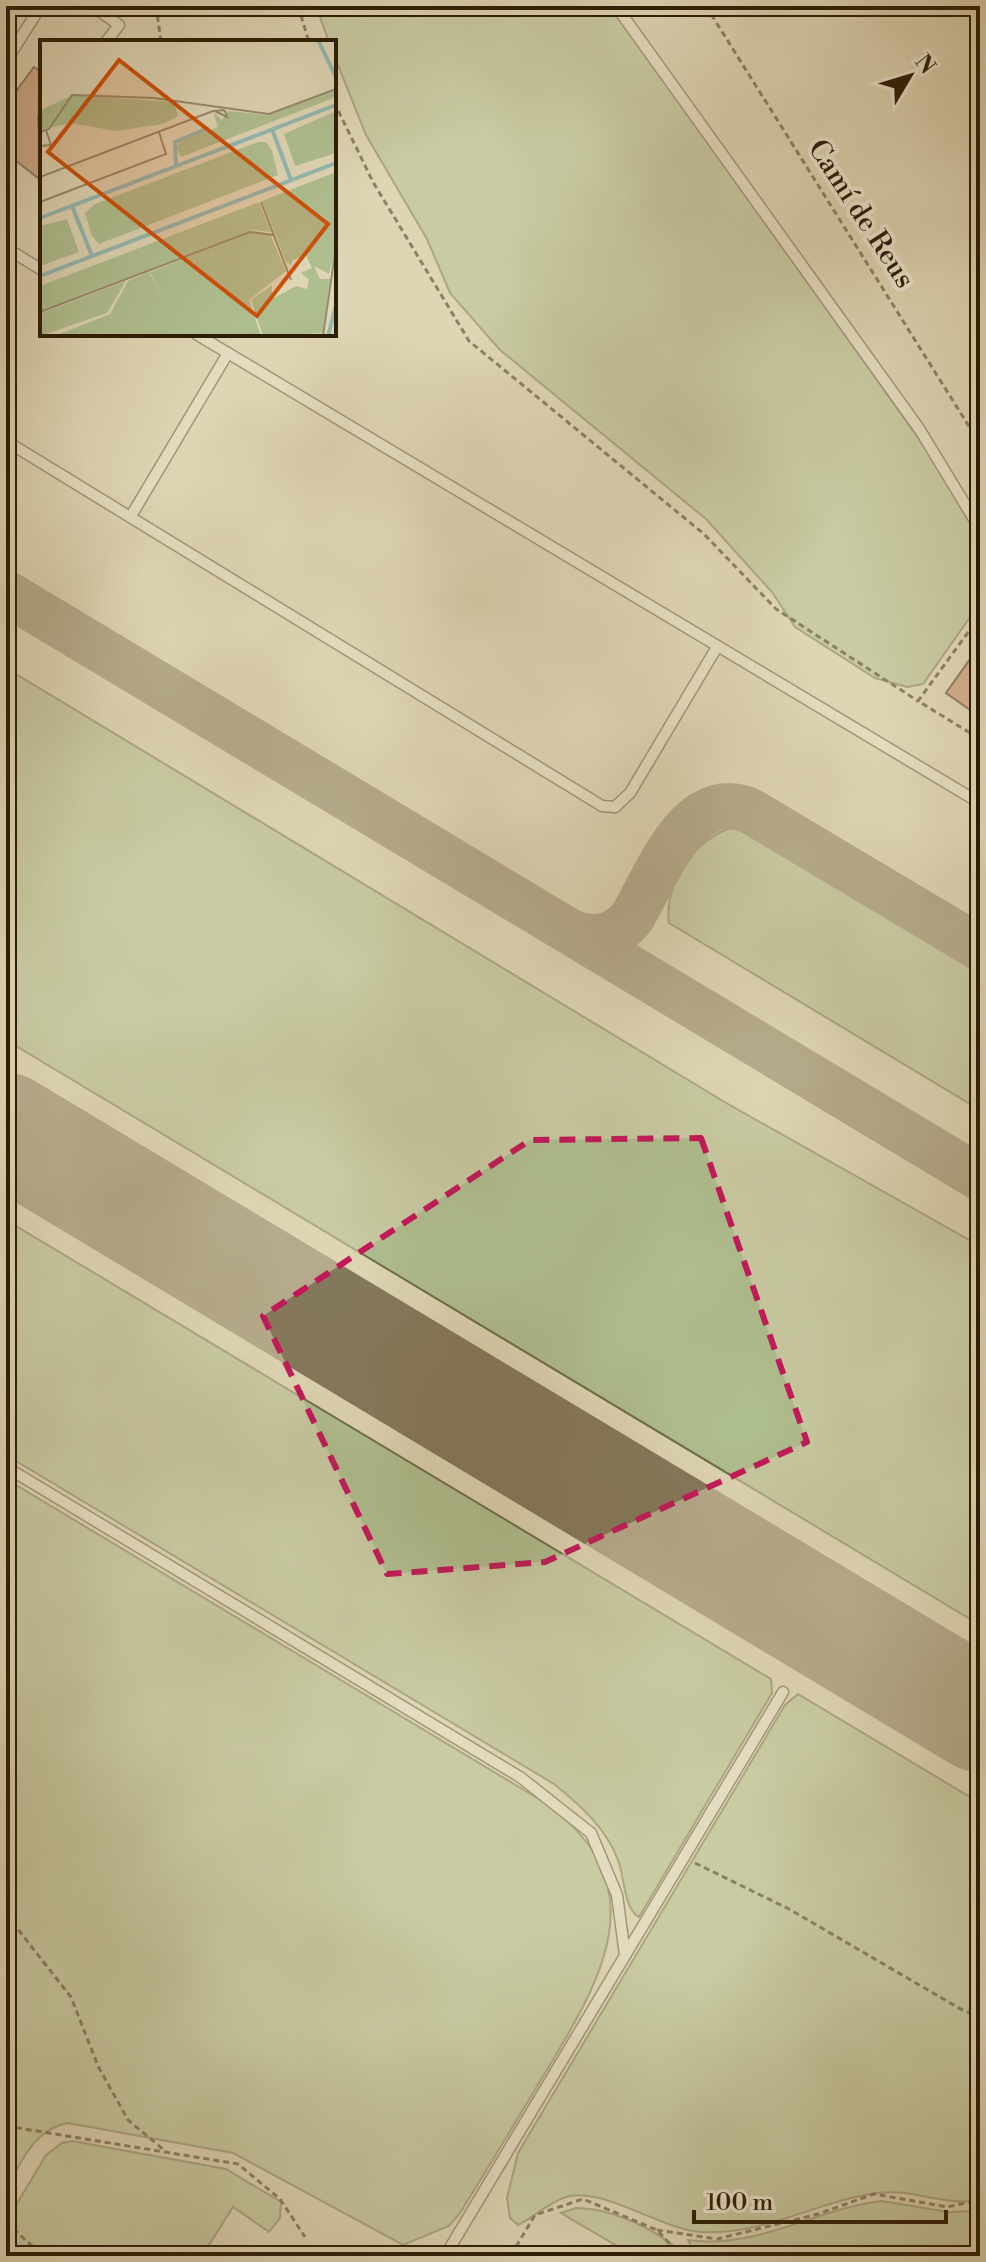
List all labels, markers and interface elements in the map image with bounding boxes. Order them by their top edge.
north arrow [870,36,950,116]
inset map [40,40,336,336]
text: N [909,49,941,80]
street label: Camí de Reus [800,133,922,295]
scale bar [694,2174,946,2224]
text: 100 m [706,2188,773,2218]

